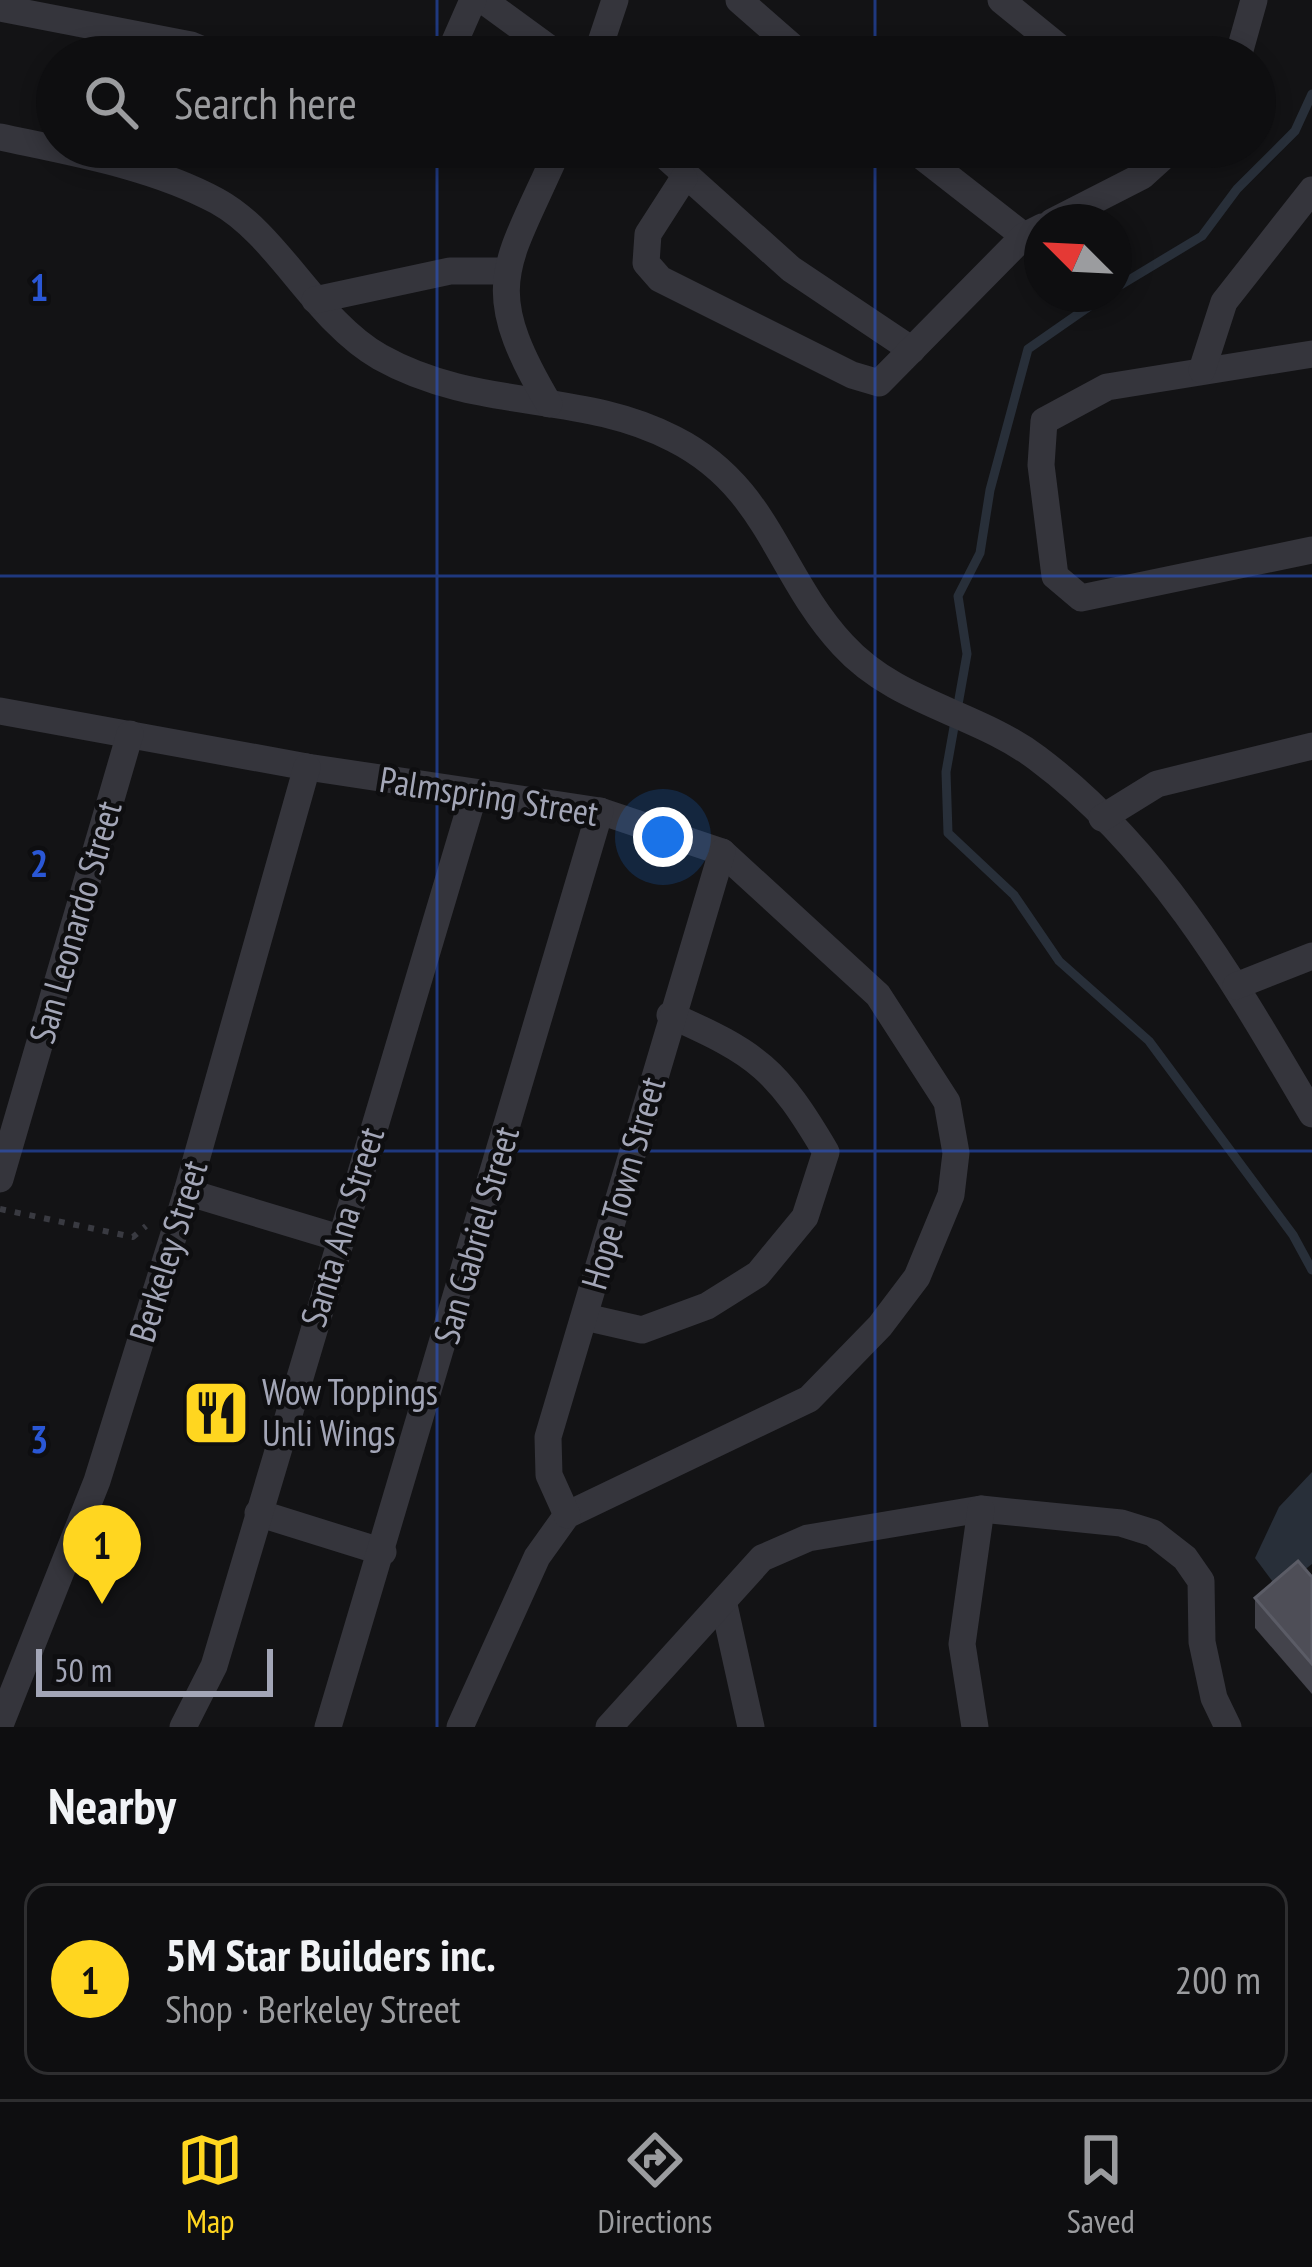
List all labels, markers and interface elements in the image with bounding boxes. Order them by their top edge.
search box [36,36,1276,168]
icon: search [78,69,144,135]
text: Search here [174,73,357,131]
north arrow [1024,204,1132,312]
text: 1 [30,261,48,312]
street label: Palmspring Street [377,755,602,836]
street label: San Leonardo Street [17,795,132,1049]
your location [633,807,693,867]
text: 2 [30,837,48,888]
street label: Hope Town Street [570,1071,675,1295]
street label: Santa Ana Street [289,1121,394,1332]
street label: San Gabriel Street [422,1121,529,1349]
street label: Berkeley Street [118,1154,217,1347]
place label: Wow Toppings Unli Wings [262,1368,438,1456]
restaurant icon: Wow Toppings Unli Wings [181,1378,251,1448]
text: 3 [30,1413,48,1464]
pin: 1 [63,1505,141,1604]
scale bar [36,1643,273,1696]
text: 50 m [54,1648,112,1691]
text: Nearby [48,1772,176,1838]
text: 5M Star Builders inc. [165,1925,496,1983]
text: 1 [81,1954,99,2005]
text: 200 m [1175,1954,1261,2005]
text: Shop · Berkeley Street [165,1983,461,2034]
tab: Map [177,2127,243,2242]
tab: Directions [598,2127,712,2242]
tab: Saved [1067,2127,1135,2242]

